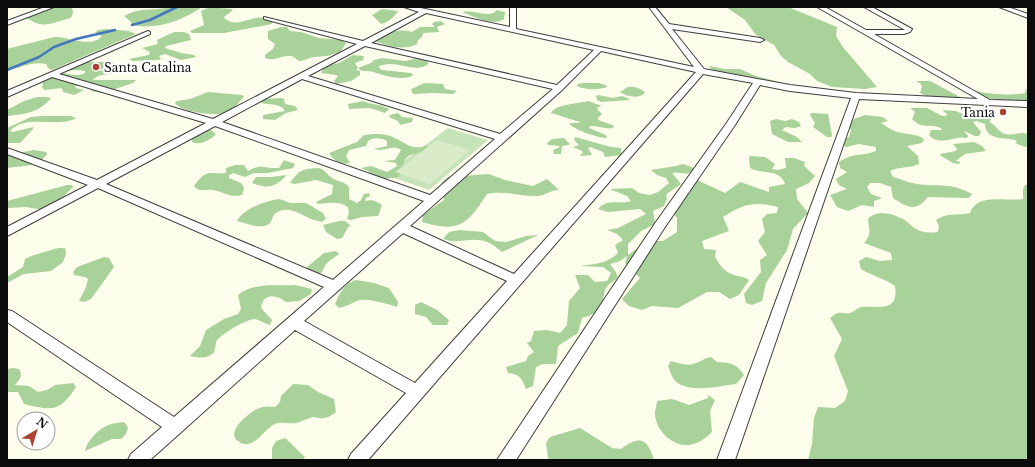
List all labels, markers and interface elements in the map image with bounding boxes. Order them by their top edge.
place label: Santa Catalina [104,60,192,75]
marker: Santa Catalina [91,62,101,72]
place label: Tania [961,105,995,120]
marker: Tania [998,107,1008,117]
north arrow [16,411,56,451]
text: N [34,414,51,432]

